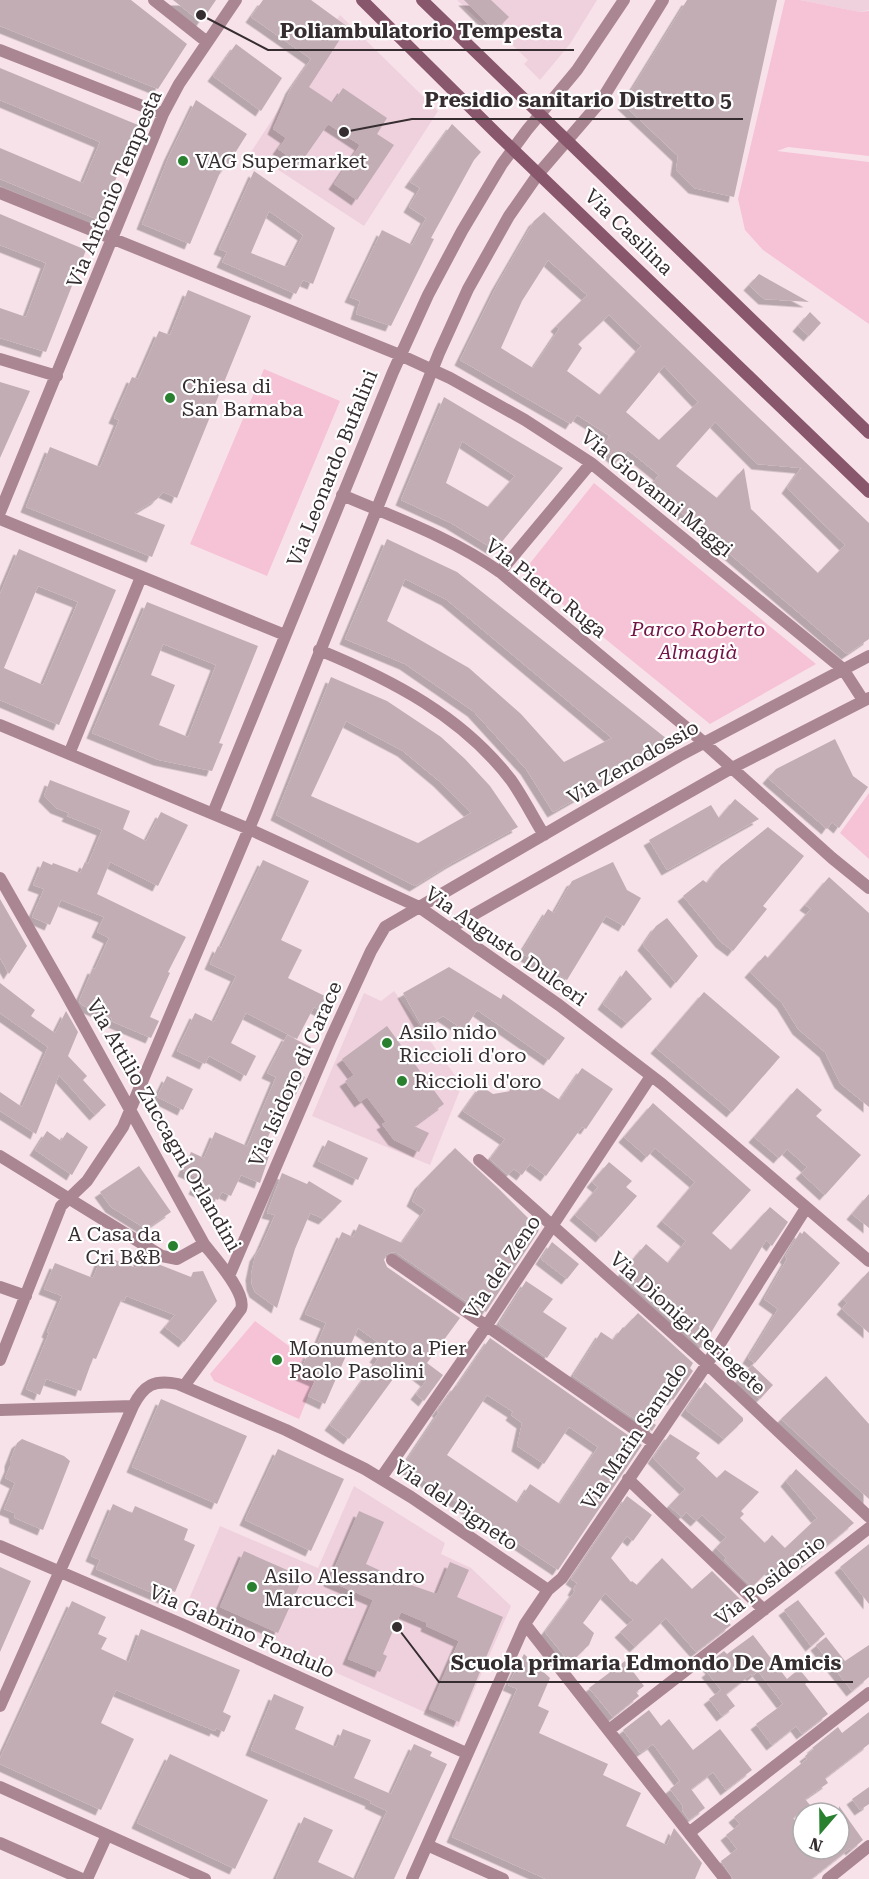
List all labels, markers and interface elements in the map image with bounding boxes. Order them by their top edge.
callout: Poliambulatorio Tempesta [268,11,574,50]
text: Poliambulatorio Tempesta [280,19,563,43]
callout: Presidio sanitario Distretto 5 [412,80,743,119]
street label: Via Antonio Tempesta [61,86,167,291]
text: Presidio sanitario Distretto 5 [424,88,732,112]
place label: VAG Supermarket [195,149,367,173]
marker: VAG Supermarket [176,154,190,168]
street label: Via Casilina [580,184,678,280]
street label: Via Leonardo Bufalini [282,366,382,570]
place label: Chiesa di San Barnaba [182,374,303,421]
marker: Chiesa di San Barnaba [163,391,177,405]
street label: Via Giovanni Maggi [576,424,738,562]
street label: Via Pietro Ruga [481,533,612,643]
park label: Parco Roberto Almagià [630,617,765,664]
street label: Via Zenodossio [563,715,703,809]
street label: Via Augusto Dulceri [421,881,591,1011]
street label: Via Isidoro di Carace [243,978,347,1170]
street label: Via Attilio Zuccagni Orlandini [82,994,246,1256]
place label: Asilo nido Riccioli d'oro [399,1020,527,1067]
marker: Asilo nido Riccioli d'oro [380,1036,394,1050]
place label: Riccioli d'oro [414,1069,542,1093]
marker: Riccioli d'oro [395,1074,409,1088]
street label: Via dei Zeno [458,1210,546,1324]
place label: A Casa da Cri B&B [68,1222,161,1269]
marker: A Casa da Cri B&B [166,1239,180,1253]
street label: Via Dionigi Periegete [605,1247,771,1399]
place label: Monumento a Pier Paolo Pasolini [289,1336,466,1383]
marker: Monumento a Pier Paolo Pasolini [270,1353,284,1367]
street label: Via Marin Sanudo [576,1358,692,1514]
street label: Via del Pigneto [389,1454,523,1556]
street label: Via Posidonio [710,1529,830,1631]
place label: Asilo Alessandro Marcucci [264,1564,425,1611]
street label: Via Gabrino Fondulo [145,1579,339,1683]
marker: Asilo Alessandro Marcucci [245,1580,259,1594]
callout: Scuola primaria Edmondo De Amicis [439,1643,853,1682]
text: Scuola primaria Edmondo De Amicis [451,1651,841,1675]
north arrow [791,1801,851,1861]
text: N [807,1834,825,1856]

